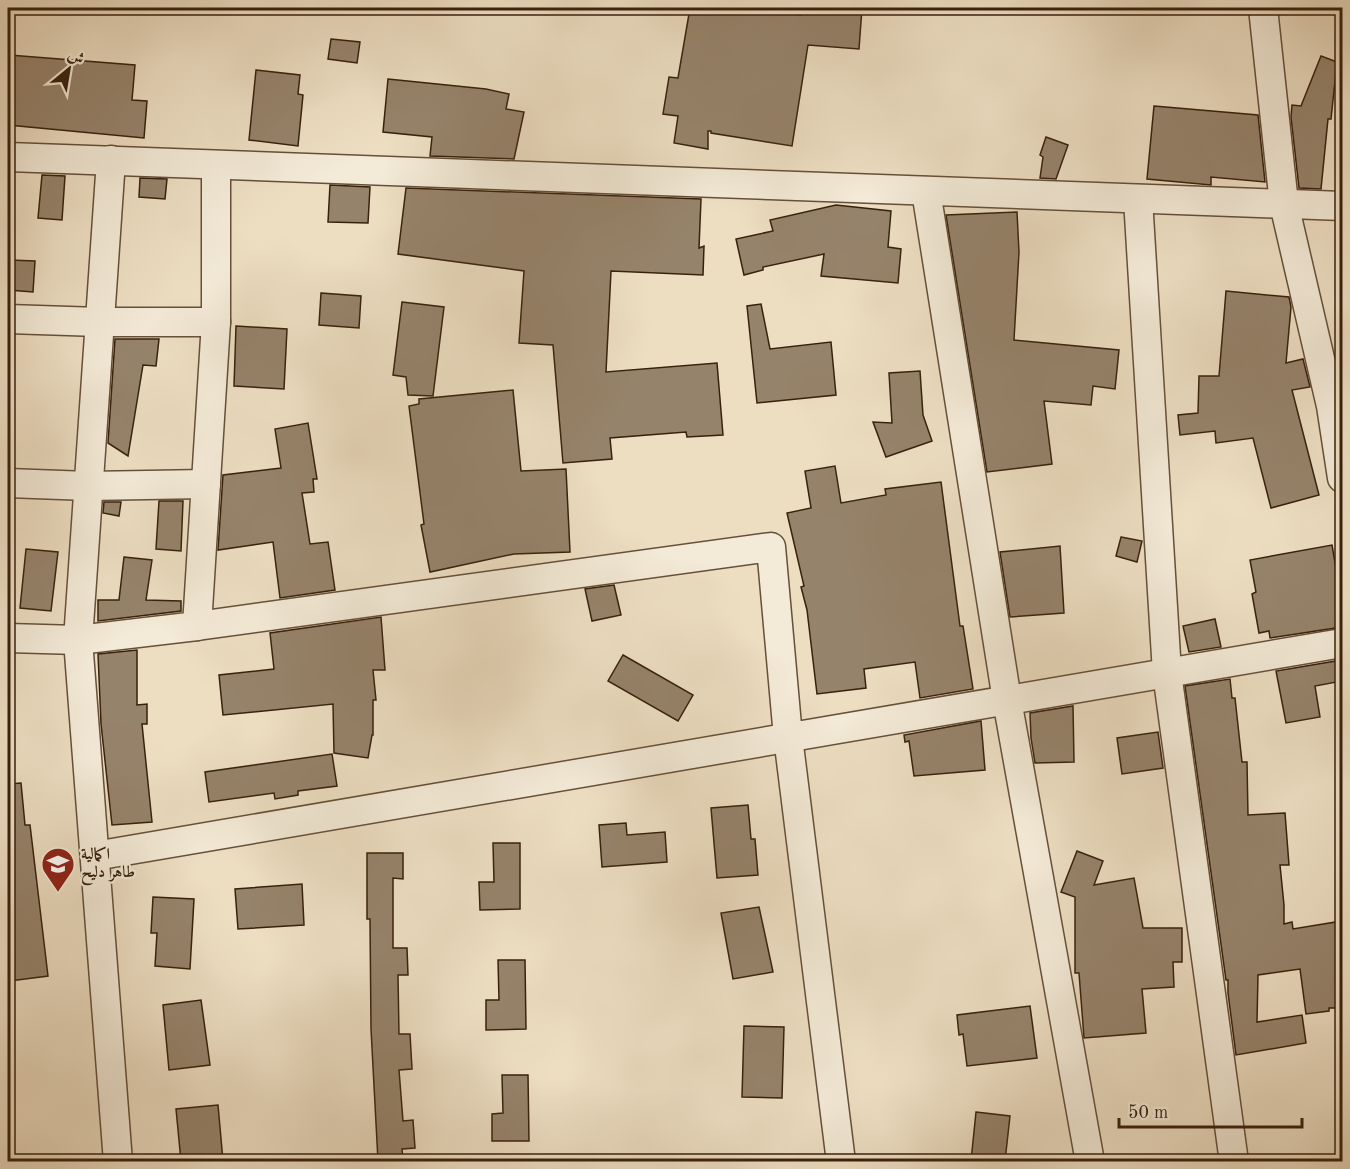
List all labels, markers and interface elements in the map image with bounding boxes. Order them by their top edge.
north arrow [39,39,99,99]
text: ش [65,47,86,69]
school or university icon: اكمالية طاهر دليح [40,846,76,893]
place label: اكمالية طاهر دليح [81,846,135,886]
scale bar [1119,1091,1302,1129]
text: 50 m [1128,1104,1168,1122]

